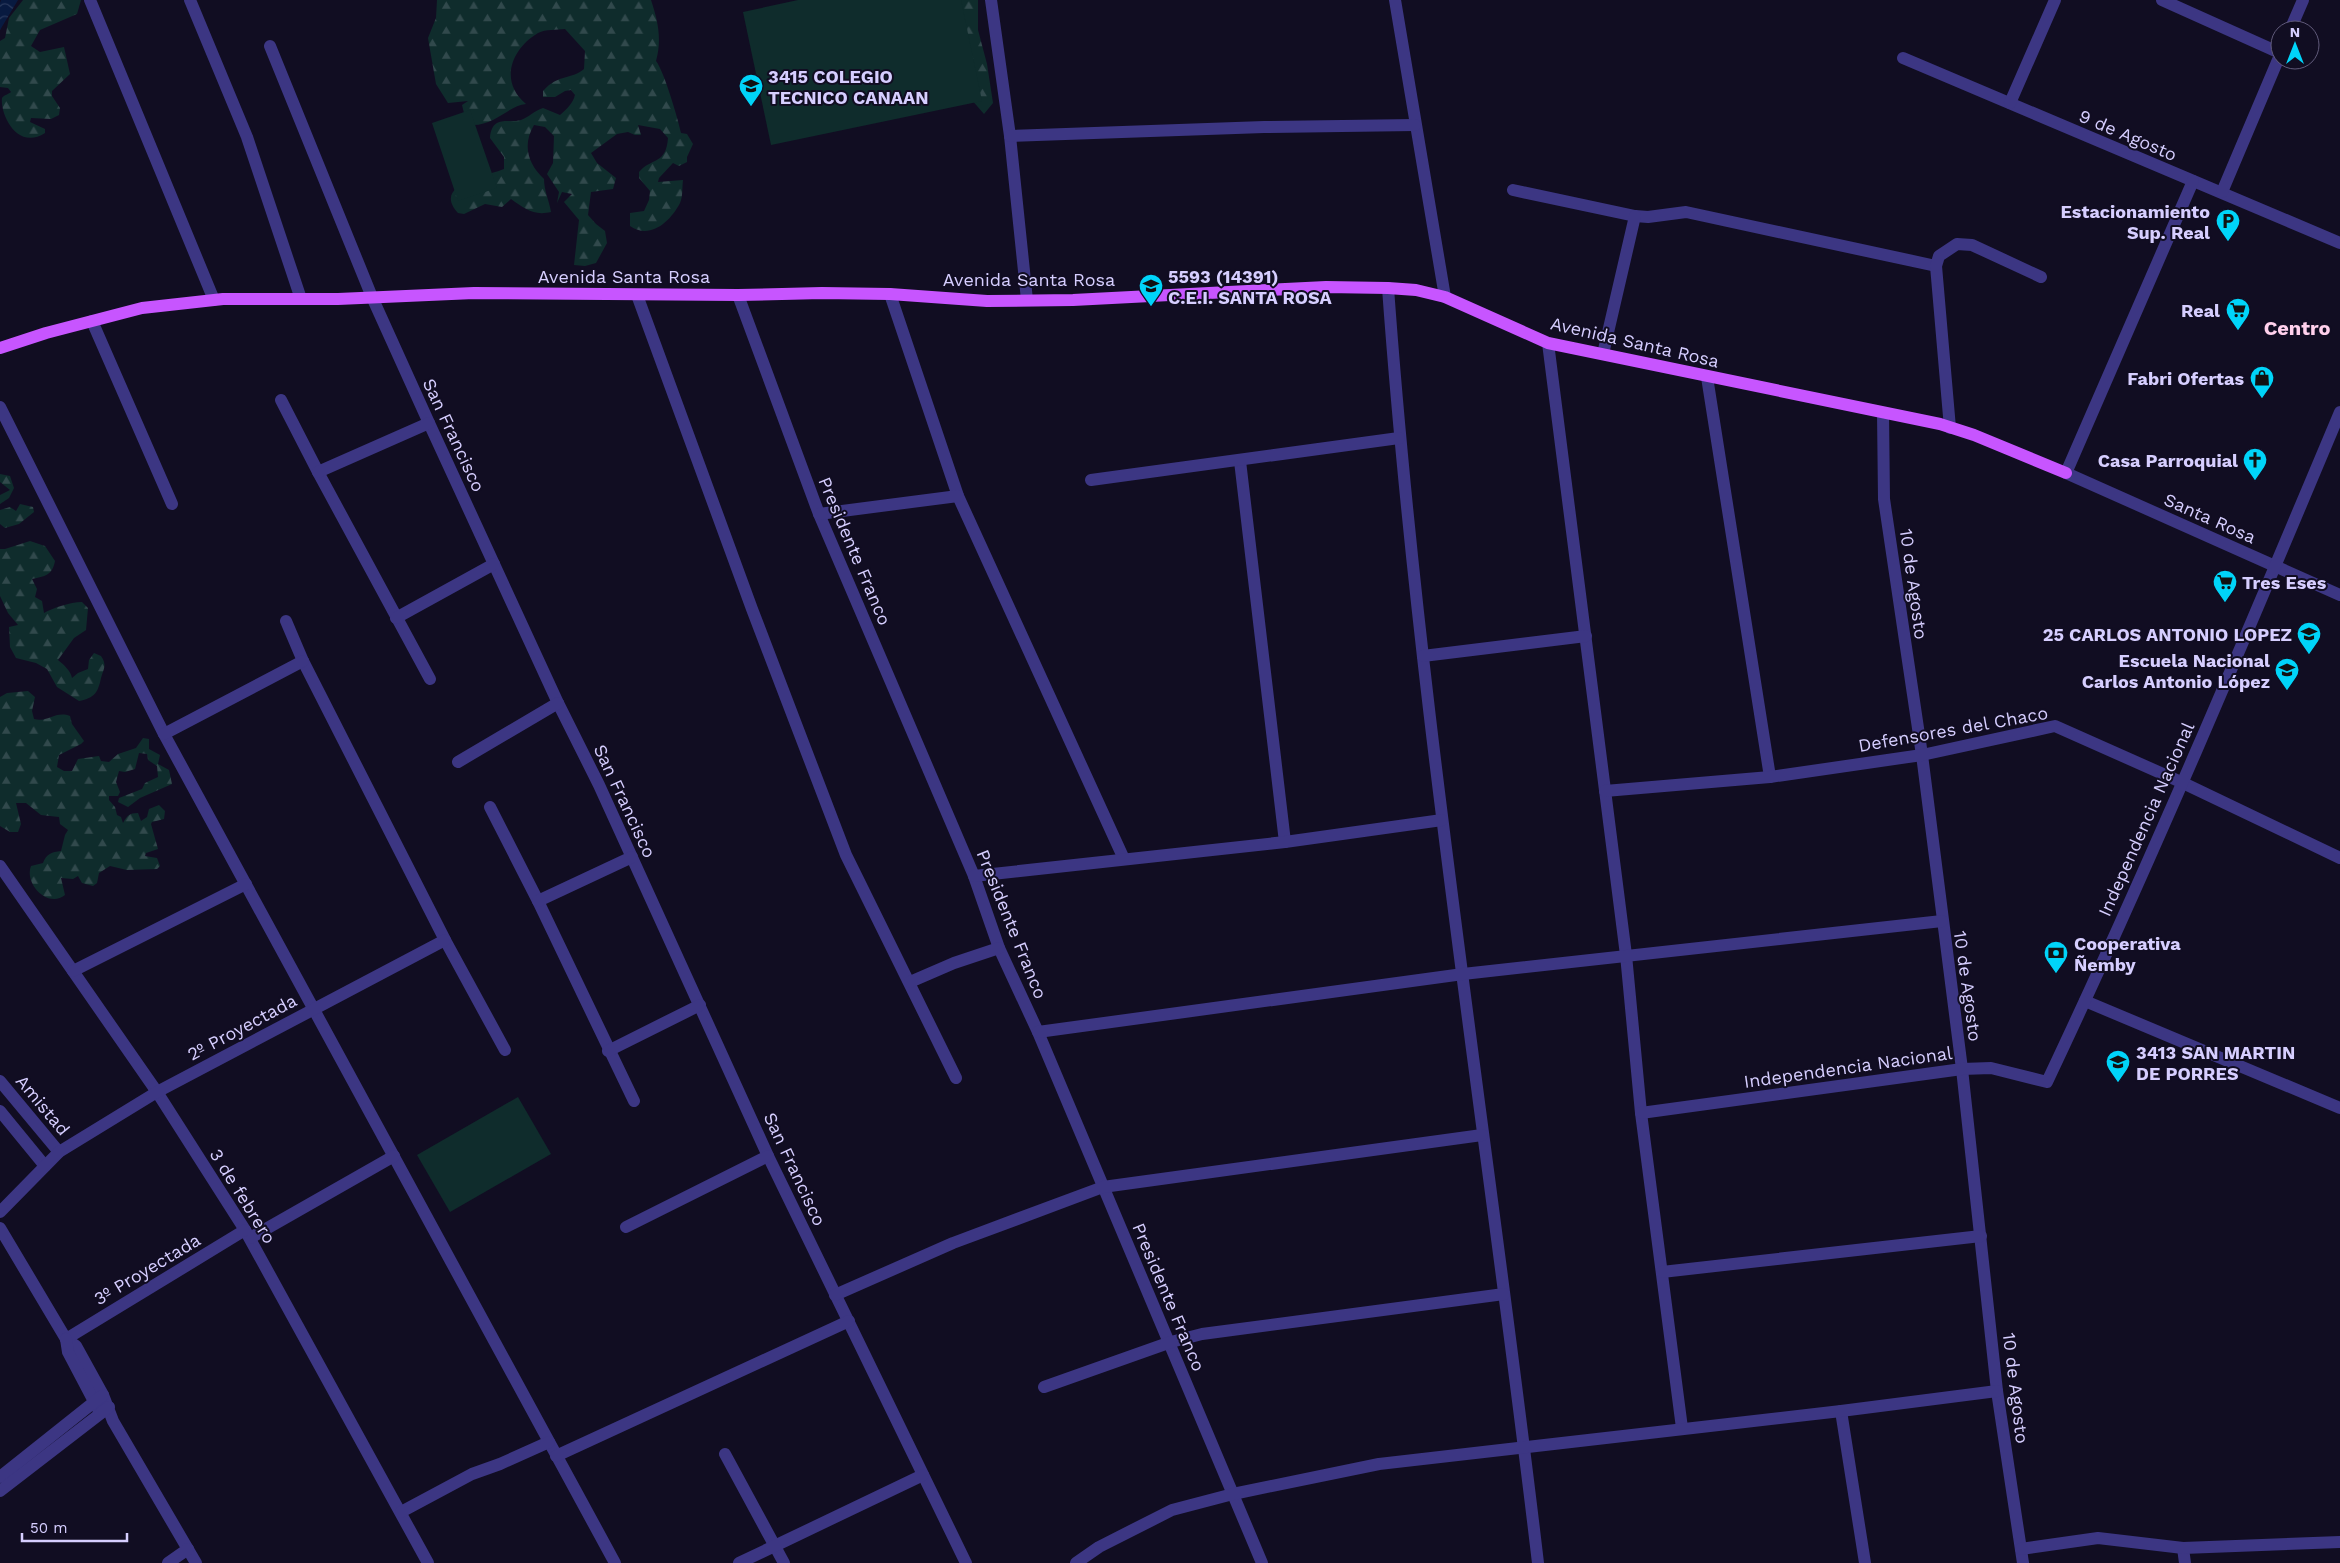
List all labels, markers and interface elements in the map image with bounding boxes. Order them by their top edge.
north arrow [2270,20,2320,70]
text: N [2290,24,2300,40]
place label: 3415 COLEGIO TECNICO CANAAN [768,66,929,108]
school or university icon: 3415 COLEGIO TECNICO CANAAN [738,73,764,107]
street label: 9 de Agosto [2076,105,2180,165]
place label: Estacionamiento Sup. Real [2061,201,2210,243]
parking icon: Estacionamiento Sup. Real [2215,208,2241,242]
street label: Avenida Santa Rosa [538,266,710,287]
place label: 5593 (14391) C.E.I. SANTA ROSA [1168,266,1333,308]
street label: Avenida Santa Rosa [943,269,1115,290]
school or university icon: 5593 (14391) C.E.I. SANTA ROSA [1138,273,1164,307]
supermarket icon: Real [2225,297,2251,331]
place label: Real [2181,300,2220,321]
street label: Avenida Santa Rosa [1549,312,1721,372]
district label: Centro [2264,316,2330,340]
shop icon: Fabri Ofertas [2249,365,2275,399]
place label: Fabri Ofertas [2127,368,2244,389]
street label: San Francisco [419,375,489,495]
church icon: Casa Parroquial [2242,447,2268,481]
place label: Casa Parroquial [2098,450,2238,471]
street label: Presidente Franco [814,474,896,628]
street label: Santa Rosa [2161,488,2259,548]
street label: 10 de Agosto [1896,527,1932,641]
supermarket icon: Tres Eses [2212,569,2238,603]
place label: Tres Eses [2242,572,2327,593]
school or university icon: 25 CARLOS ANTONIO LOPEZ [2296,621,2322,655]
place label: 25 CARLOS ANTONIO LOPEZ [2043,624,2292,645]
place label: Escuela Nacional Carlos Antonio López [2082,650,2270,692]
school or university icon: Escuela Nacional Carlos Antonio López [2274,657,2300,691]
street label: Defensores del Chaco [1857,702,2049,756]
street label: Independencia Nacional [2094,718,2199,919]
street label: San Francisco [590,741,660,861]
street label: Presidente Franco [972,846,1052,1002]
street label: 10 de Agosto [1950,929,1986,1043]
place label: Cooperativa Ñemby [2074,933,2181,975]
bank icon: Cooperativa Ñemby [2043,940,2069,974]
street label: 2º Proyectada [184,989,300,1065]
street label: Independencia Nacional [1742,1042,1954,1092]
place label: 3413 SAN MARTIN DE PORRES [2136,1042,2295,1084]
school or university icon: 3413 SAN MARTIN DE PORRES [2105,1049,2131,1083]
street label: Amistad [12,1071,74,1139]
street label: San Francisco [760,1109,830,1229]
street label: 3 de febrero [206,1145,280,1247]
street label: Presidente Franco [1128,1220,1210,1374]
street label: 3º Proyectada [90,1229,204,1309]
street label: 10 de Agosto [1999,1331,2033,1445]
scale bar [22,1510,128,1542]
text: 50 m [30,1519,67,1537]

